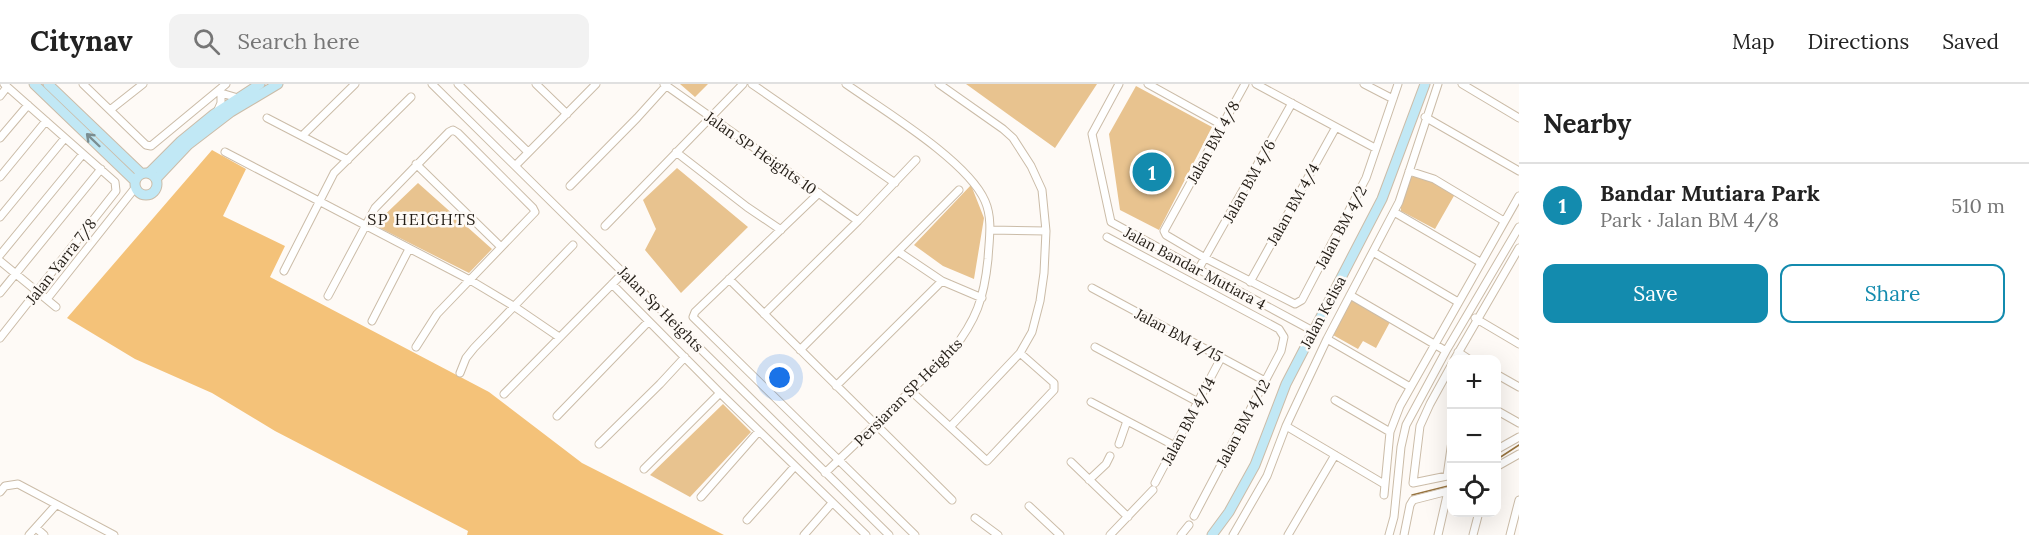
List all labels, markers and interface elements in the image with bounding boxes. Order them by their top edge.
search box [169,14,589,68]
text: Citynav [30,23,133,59]
icon: search [190,25,223,58]
text: Search here [238,27,360,55]
text: Map [1732,28,1775,55]
text: Directions [1808,28,1909,55]
text: Saved [1942,28,1999,55]
street label: Jalan BM 4/8 [1182,97,1244,188]
street label: Jalan SP Heights 10 [701,107,821,199]
text: Nearby [1543,107,1631,140]
one-way arrow [86,134,101,148]
street label: Jalan BM 4/6 [1218,136,1280,227]
pin: 1 [1132,150,1172,194]
street label: Jalan BM 4/4 [1262,160,1324,250]
text: Bandar Mutiara Park [1600,179,1820,207]
street label: Jalan BM 4/2 [1311,182,1372,273]
text: 1 [1558,193,1567,218]
text: 510 m [1951,193,2005,218]
text: Park · Jalan BM 4/8 [1600,207,1779,232]
district label: SP HEIGHTS [367,209,477,229]
street label: Jalan Yarra 7/8 [21,214,101,309]
street label: Jalan Bandar Mutiara 4 [1120,222,1269,313]
street label: Jalan Sp Heights [614,262,708,356]
button: Save [1543,264,1768,323]
button: Share [1780,264,2005,323]
street label: Jalan Kelisa [1296,272,1350,352]
street label: Jalan BM 4/15 [1131,303,1226,367]
street label: Persiaran SP Heights [850,334,966,450]
map controls [1447,355,1501,517]
button: + [1447,355,1501,409]
your location [765,363,794,392]
street label: Jalan BM 4/14 [1156,374,1220,469]
street label: Jalan BM 4/12 [1211,376,1275,471]
button: − [1447,409,1501,463]
button: locate [1447,463,1501,517]

